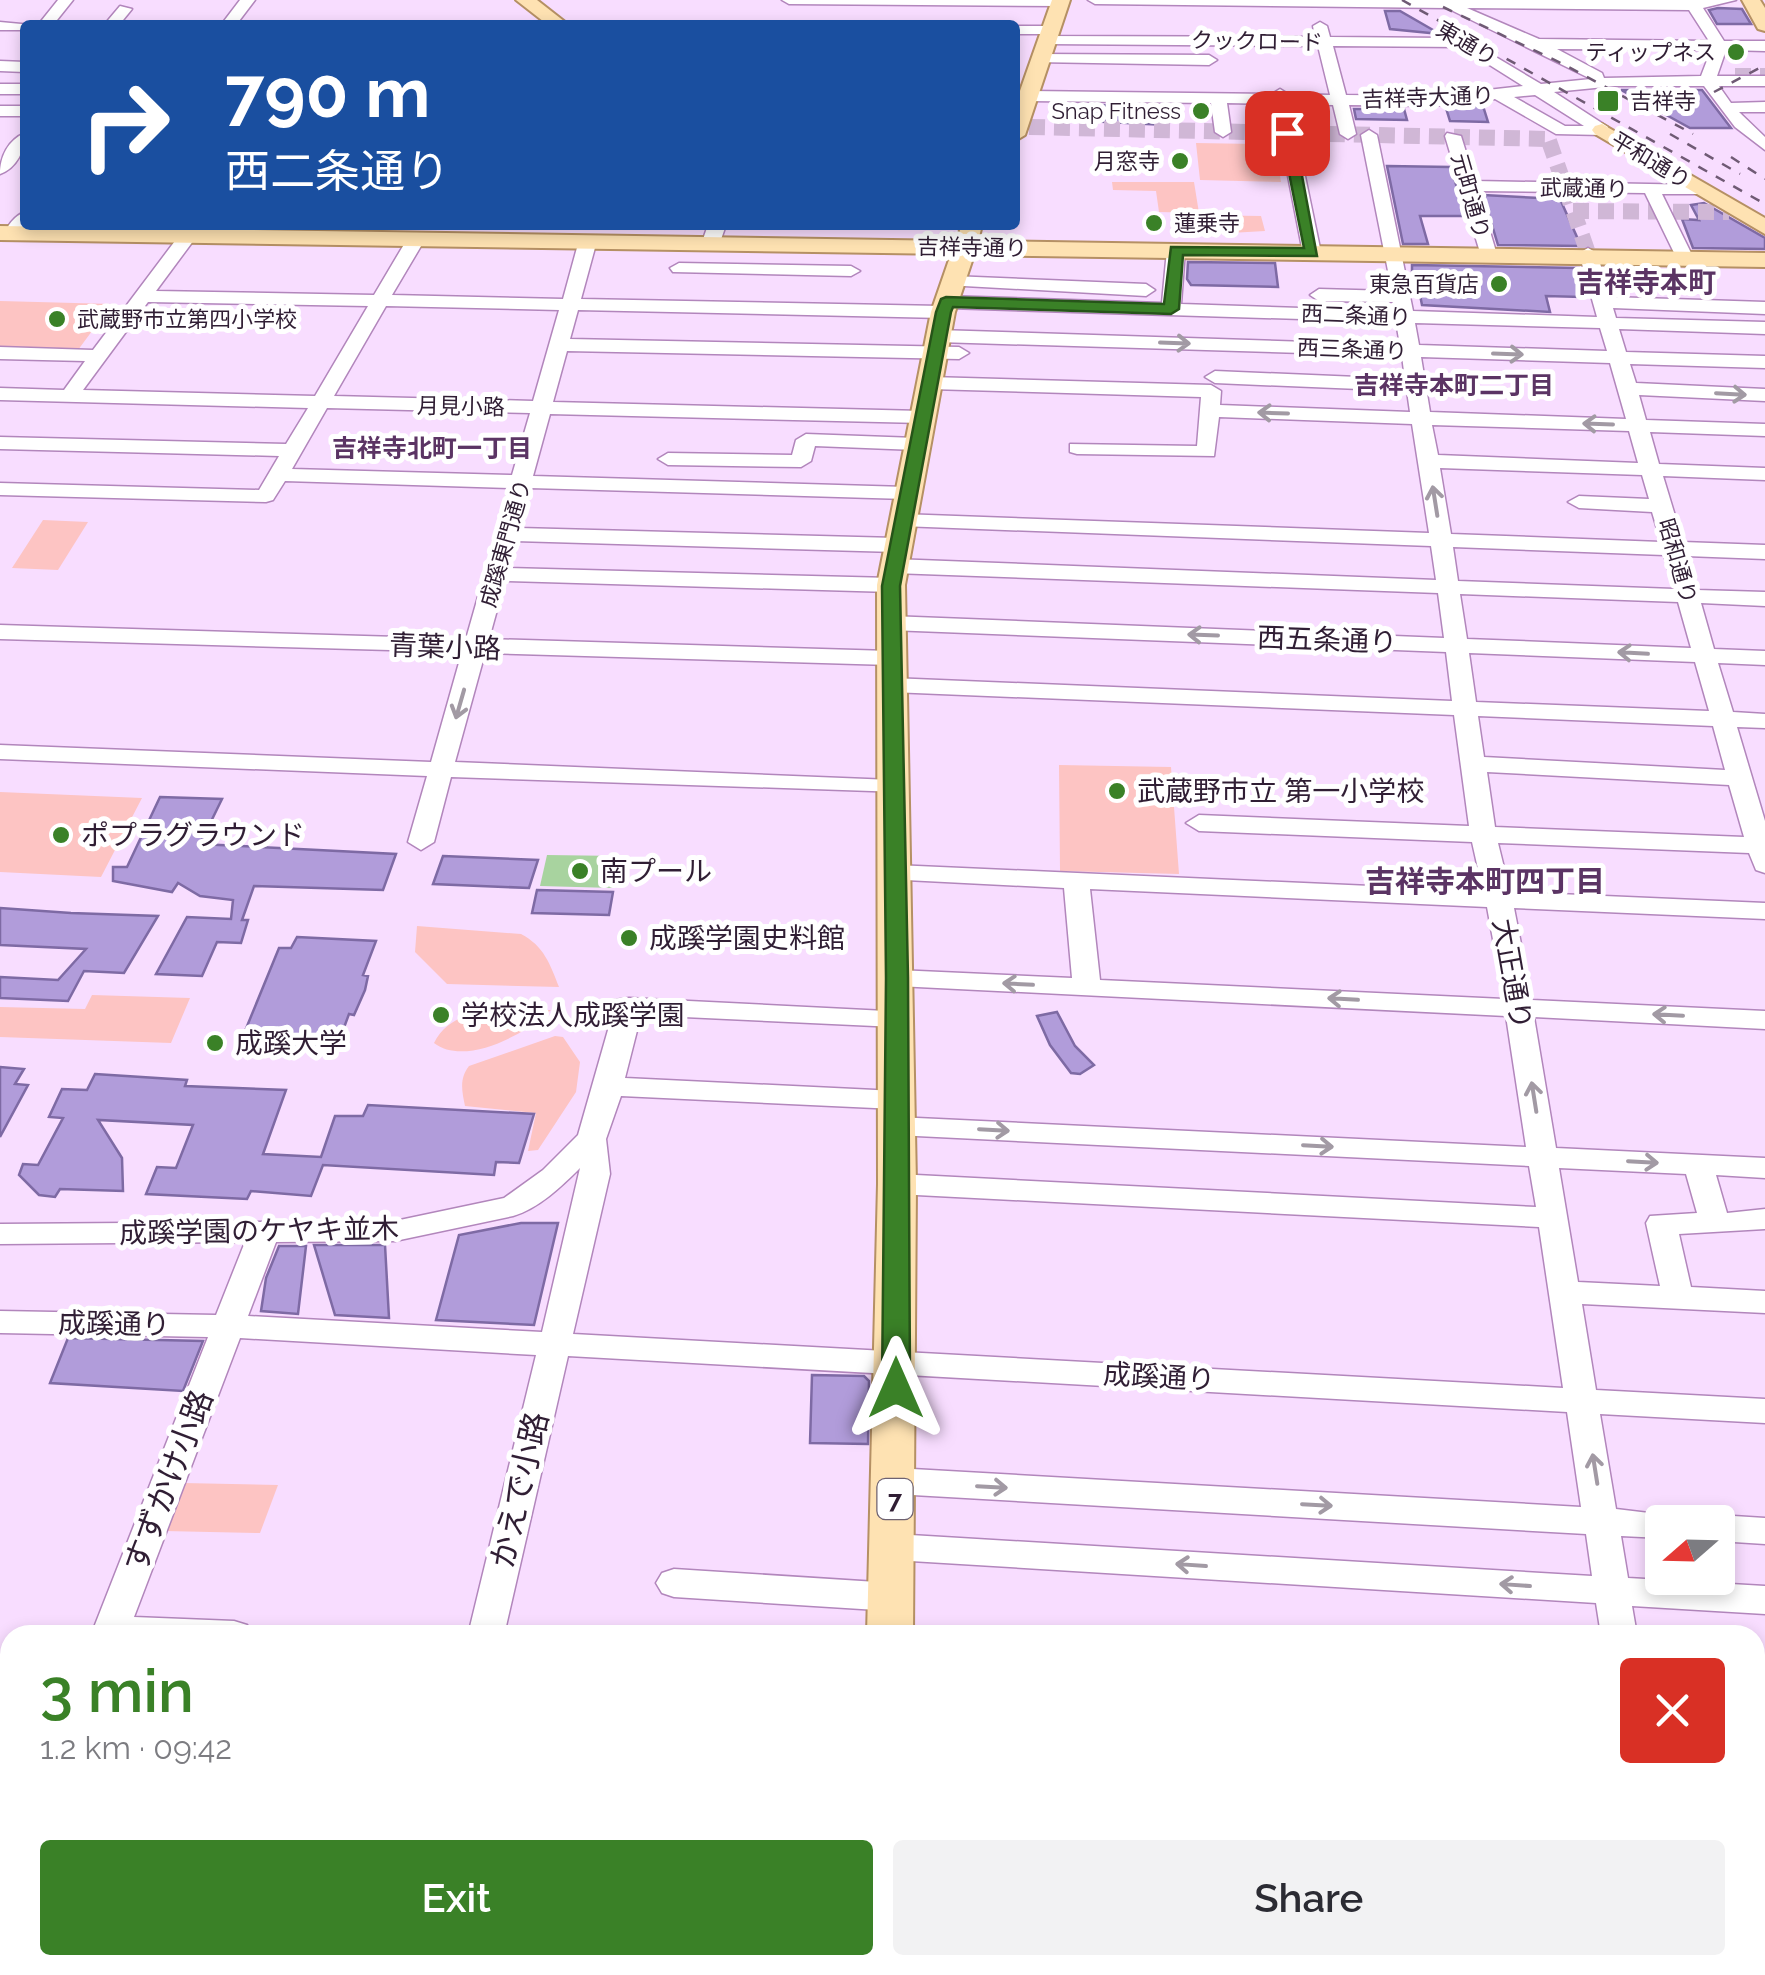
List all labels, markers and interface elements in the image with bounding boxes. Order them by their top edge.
street label: 東通り [1432,15,1502,71]
street label: クックロード [1191,27,1323,55]
place label: ティップネス [1585,39,1716,65]
marker: ティップネス [1725,41,1747,63]
text: 790 m [225,51,430,133]
icon: right [60,60,190,190]
street label: 吉祥寺大通り [1362,82,1494,112]
marker: 吉祥寺 [1595,88,1621,114]
place label: 吉祥寺 [1630,88,1696,114]
pin [1245,91,1330,176]
place label: Snap Fitness [1052,98,1181,124]
marker: Snap Fitness [1190,100,1212,122]
icon: arrive [1260,106,1315,161]
street label: 平和通り [1607,126,1695,194]
text: 西二条通り [225,145,450,198]
place label: 月窓寺 [1094,148,1160,174]
marker: 月窓寺 [1169,150,1191,172]
street label: 元町通り [1446,150,1496,242]
street label: 武蔵通り [1540,174,1628,202]
place label: 蓮乗寺 [1174,210,1240,236]
marker: 蓮乗寺 [1143,212,1165,234]
street label: 吉祥寺通り [917,233,1027,261]
district label: 吉祥寺本町 [1576,266,1716,299]
place label: 東急百貨店 [1369,271,1479,297]
marker: 東急百貨店 [1488,273,1510,295]
street label: 西二条通り [1301,300,1411,330]
place label: 武蔵野市立第四小学校 [77,306,297,332]
marker: 武蔵野市立第四小学校 [46,308,68,330]
one-way arrow [1159,334,1191,353]
street label: 西三条通り [1297,334,1407,364]
one-way arrow [1491,345,1523,364]
district label: 吉祥寺本町二丁目 [1354,370,1554,400]
one-way arrow [1715,384,1747,403]
street label: 月見小路 [417,392,505,420]
one-way arrow [1257,403,1289,422]
one-way arrow [1582,414,1614,433]
district label: 吉祥寺北町一丁目 [332,433,532,463]
street label: 成蹊東門通り [474,476,536,610]
one-way arrow [1425,485,1444,517]
street label: 昭和通り [1653,515,1703,607]
street label: 西五条通り [1256,621,1398,659]
one-way arrow [1187,625,1219,644]
street label: 青葉小路 [388,629,502,665]
one-way arrow [1617,643,1649,662]
one-way arrow [449,687,468,719]
place label: 武蔵野市立 第一小学校 [1137,775,1424,808]
marker: 武蔵野市立 第一小学校 [1106,780,1128,802]
place label: ポプラグラウンド [81,819,305,852]
marker: ポプラグラウンド [50,824,72,846]
place label: 南プール [600,855,712,888]
marker: 南プール [569,860,591,882]
district label: 吉祥寺本町四丁目 [1365,864,1605,899]
street label: 大正通り [1486,916,1538,1032]
place label: 成蹊学園史料館 [649,922,845,955]
marker: 成蹊学園史料館 [618,927,640,949]
one-way arrow [1003,974,1035,993]
one-way arrow [1327,989,1360,1008]
place label: 学校法人成蹊学園 [461,999,685,1032]
marker: 学校法人成蹊学園 [430,1004,452,1026]
one-way arrow [1652,1005,1684,1024]
place label: 成蹊大学 [235,1027,347,1060]
marker: 成蹊大学 [204,1032,226,1054]
one-way arrow [1524,1081,1543,1114]
one-way arrow [977,1121,1009,1140]
one-way arrow [1302,1137,1334,1156]
one-way arrow [1627,1152,1659,1171]
street label: 成蹊学園のケヤキ並木 [119,1212,399,1250]
street label: 成蹊通り [58,1307,170,1341]
position arrow [844,1336,948,1440]
street label: 成蹊通り [1102,1358,1216,1396]
street label: すずかけ小路 [116,1385,220,1577]
street label: かえで小路 [483,1408,555,1572]
one-way arrow [1585,1454,1603,1486]
one-way arrow [976,1478,1008,1497]
road number: 7 [878,1479,912,1519]
one-way arrow [1300,1496,1332,1515]
north arrow [1645,1505,1735,1595]
map controls [1645,1505,1735,1595]
one-way arrow [1175,1555,1207,1574]
one-way arrow [1499,1575,1531,1594]
text: 3 min [40,1656,194,1726]
button: close [1620,1658,1725,1763]
text: 1.2 km · 09:42 [40,1729,232,1766]
button: Exit [40,1840,873,1955]
button: Share [893,1840,1725,1955]

